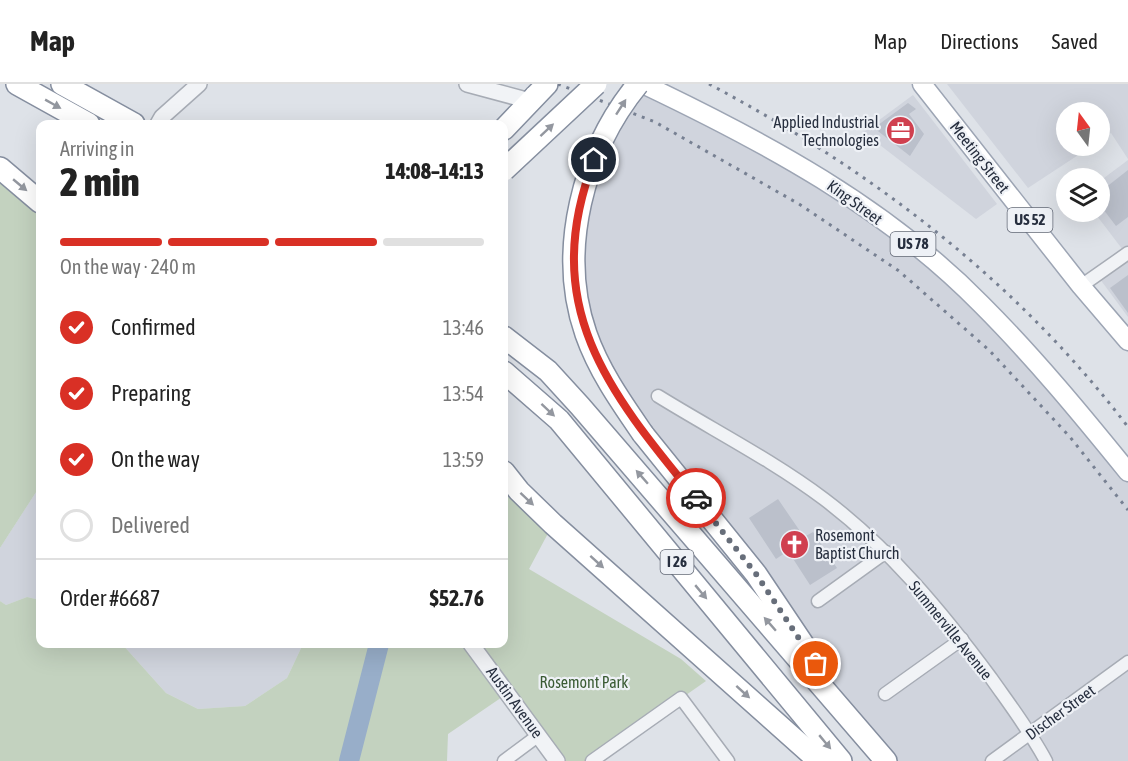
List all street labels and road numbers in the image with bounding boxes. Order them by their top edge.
street label: Meeting Street [946,118,1014,197]
street label: King Street [823,176,886,229]
road number: US 52 [1008,208,1052,232]
road number: US 78 [890,232,936,256]
road number: I 26 [660,550,694,574]
street label: Summerville Avenue [906,577,996,683]
street label: Austin Avenue [483,663,547,741]
street label: Discher Street [1022,681,1098,743]

